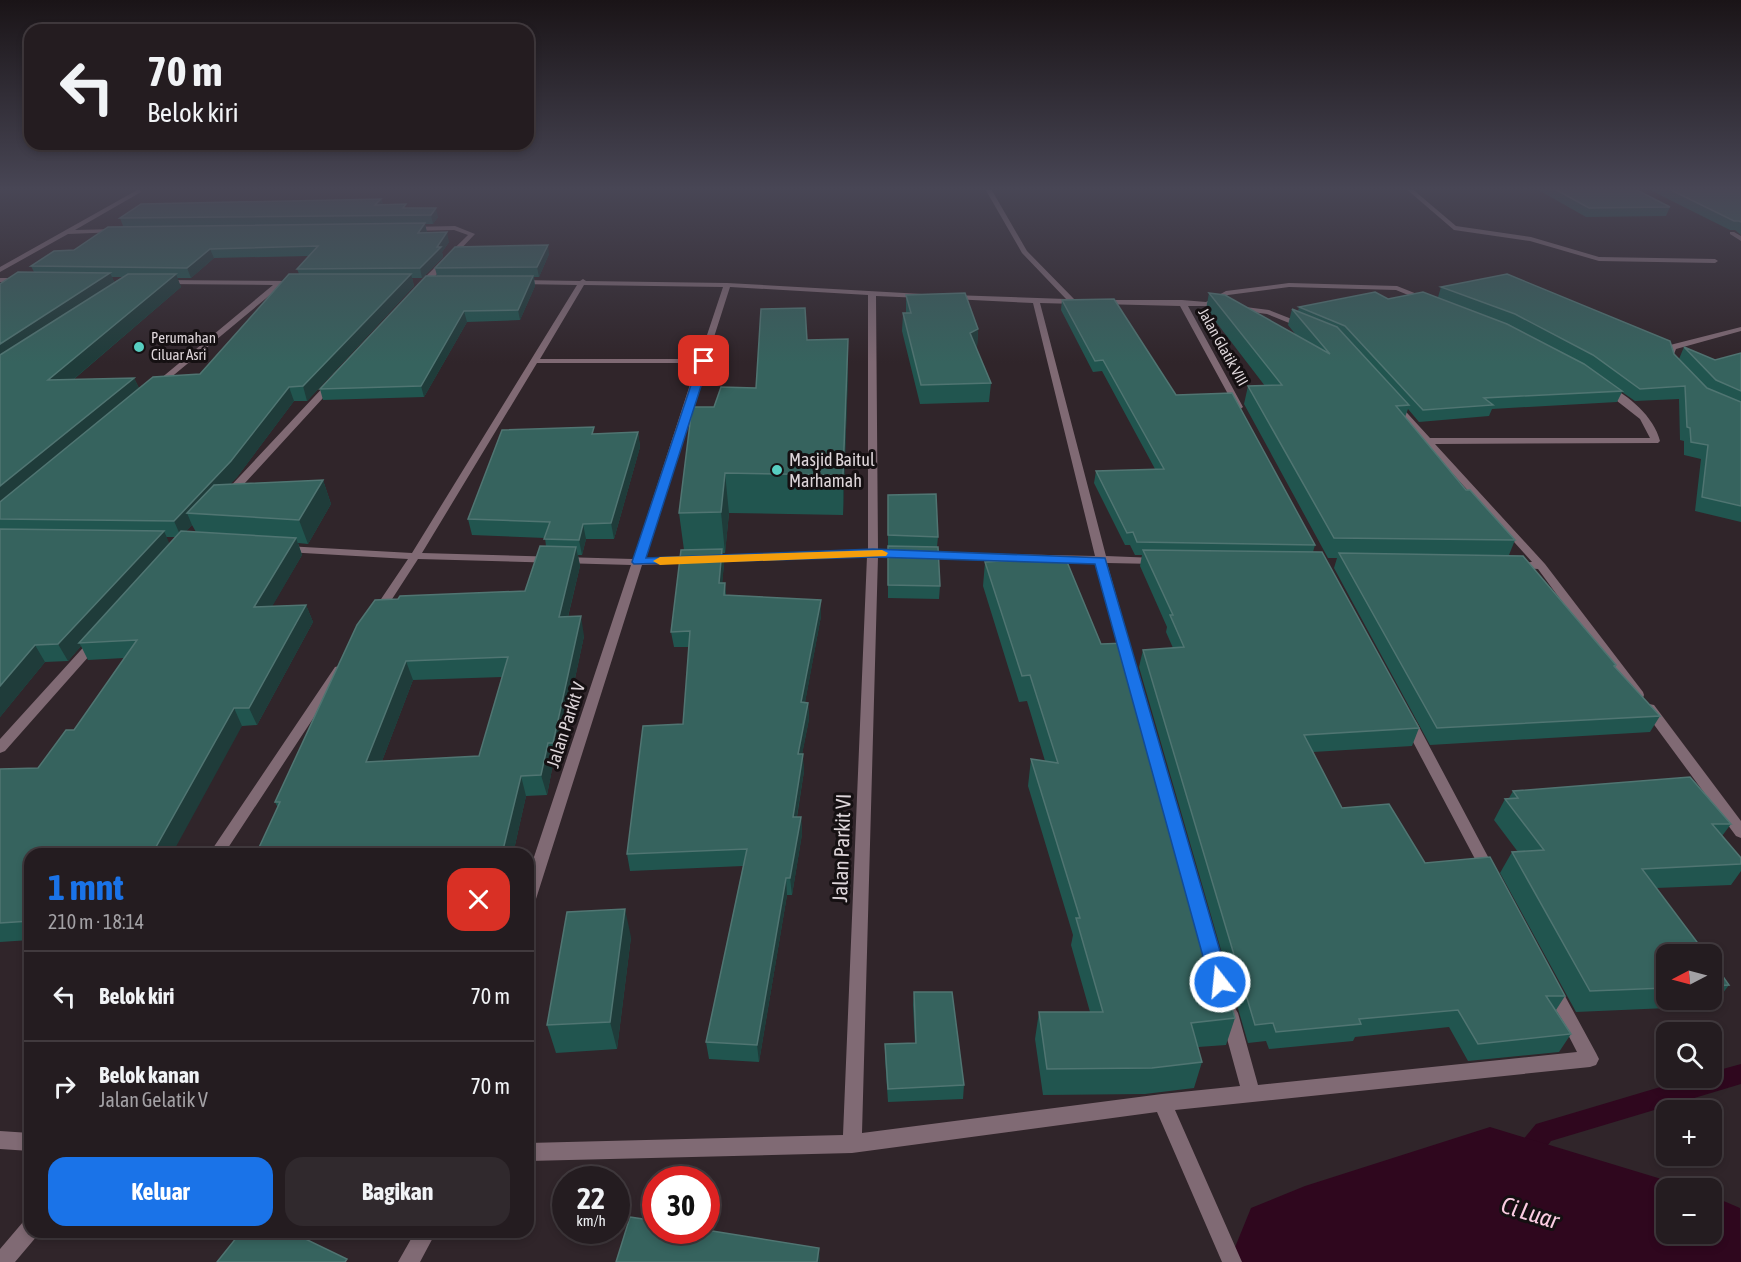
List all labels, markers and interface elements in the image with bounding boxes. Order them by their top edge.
text: 70 m [147,47,222,95]
icon: left [48,48,126,126]
text: Belok kiri [147,97,239,128]
street label: Jalan Glatik VIII [1195,305,1252,389]
place label: Perumahan Ciluar Asri [151,329,216,363]
pin [678,335,729,386]
marker: Perumahan Ciluar Asri [132,340,146,354]
icon: arrive [687,344,720,377]
place label: Masjid Baitul Marhamah [789,449,875,491]
marker: Masjid Baitul Marhamah [770,463,784,477]
street label: Jalan Parkit V [542,679,589,770]
street label: Jalan Parkit VI [827,793,855,903]
text: 1 mnt [48,866,124,908]
button: close [447,868,510,931]
text: 210 m · 18:14 [48,910,144,933]
north arrow [1656,944,1722,1010]
map controls [1656,944,1722,1244]
position arrow [1188,950,1252,1014]
icon: left [48,980,81,1013]
text: Belok kiri [99,983,174,1009]
text: 70 m [470,983,510,1009]
button: search [1656,1022,1722,1088]
text: Belok kanan [99,1062,200,1088]
icon: right [48,1070,81,1103]
text: 70 m [470,1073,510,1099]
text: Jalan Gelatik V [99,1088,208,1111]
button: + [1656,1100,1722,1166]
button: Keluar [48,1157,273,1226]
button: Bagikan [285,1157,510,1226]
speed limit sign: 30 [642,1166,720,1244]
button: − [1656,1178,1722,1244]
text: 22 [577,1181,605,1215]
water label: Ci Luar [1498,1191,1563,1234]
text: km/h [576,1212,606,1229]

